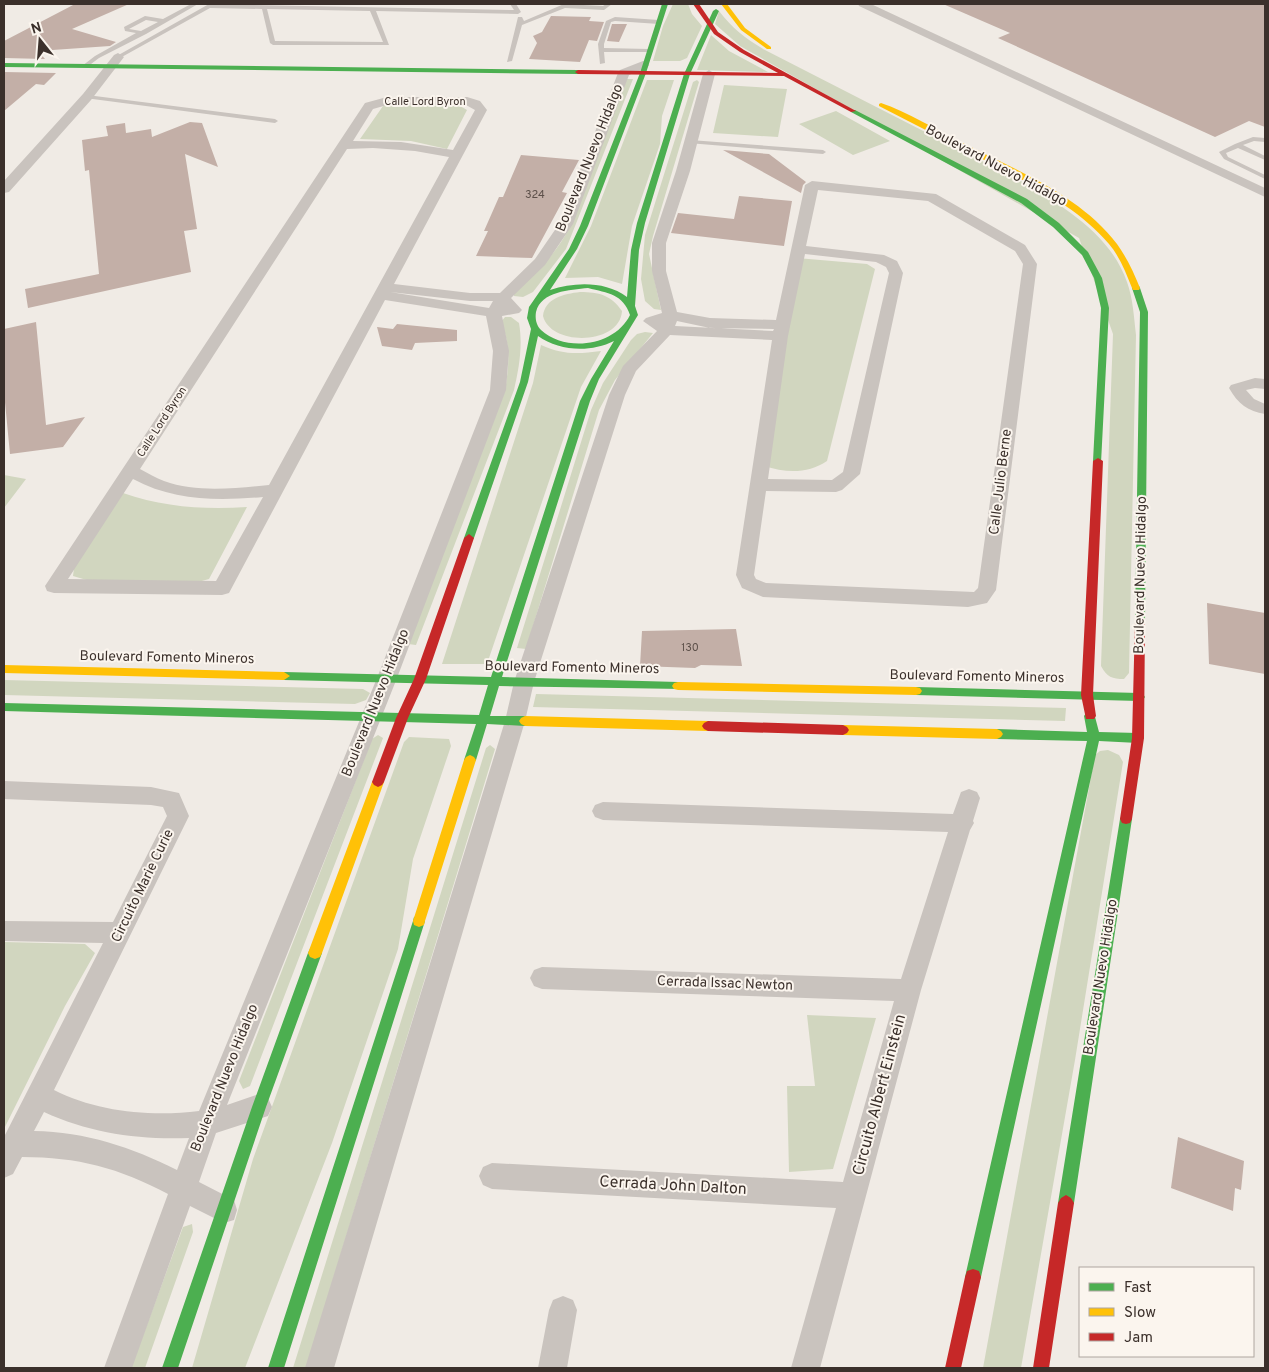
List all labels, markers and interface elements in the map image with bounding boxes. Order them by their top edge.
north arrow [15,15,65,65]
text: N [29,19,44,39]
street label: Boulevard Nuevo Hidalgo [553,82,627,234]
street label: Calle Lord Byron [384,95,466,109]
street label: Boulevard Nuevo Hidalgo [922,121,1070,211]
house number: 324 [525,188,545,202]
street label: Calle Lord Byron [134,384,190,460]
street label: Calle Julio Berne [986,428,1016,536]
street label: Boulevard Nuevo Hidalgo [1131,496,1151,654]
street label: Boulevard Nuevo Hidalgo [339,627,413,779]
house number: 130 [681,641,699,655]
street label: Boulevard Fomento Mineros [80,648,254,668]
street label: Boulevard Fomento Mineros [485,658,659,678]
street label: Boulevard Fomento Mineros [890,667,1064,687]
street label: Circuito Marie Curie [108,827,178,945]
street label: Boulevard Nuevo Hidalgo [1080,898,1122,1056]
street label: Cerrada Issac Newton [657,973,793,995]
street label: Boulevard Nuevo Hidalgo [188,1002,262,1154]
street label: Circuito Albert Einstein [849,1012,911,1178]
street label: Cerrada John Dalton [599,1172,747,1200]
legend [1079,1267,1254,1357]
text: Fast [1124,1279,1152,1298]
text: Slow [1124,1304,1156,1323]
text: Jam [1124,1329,1153,1348]

